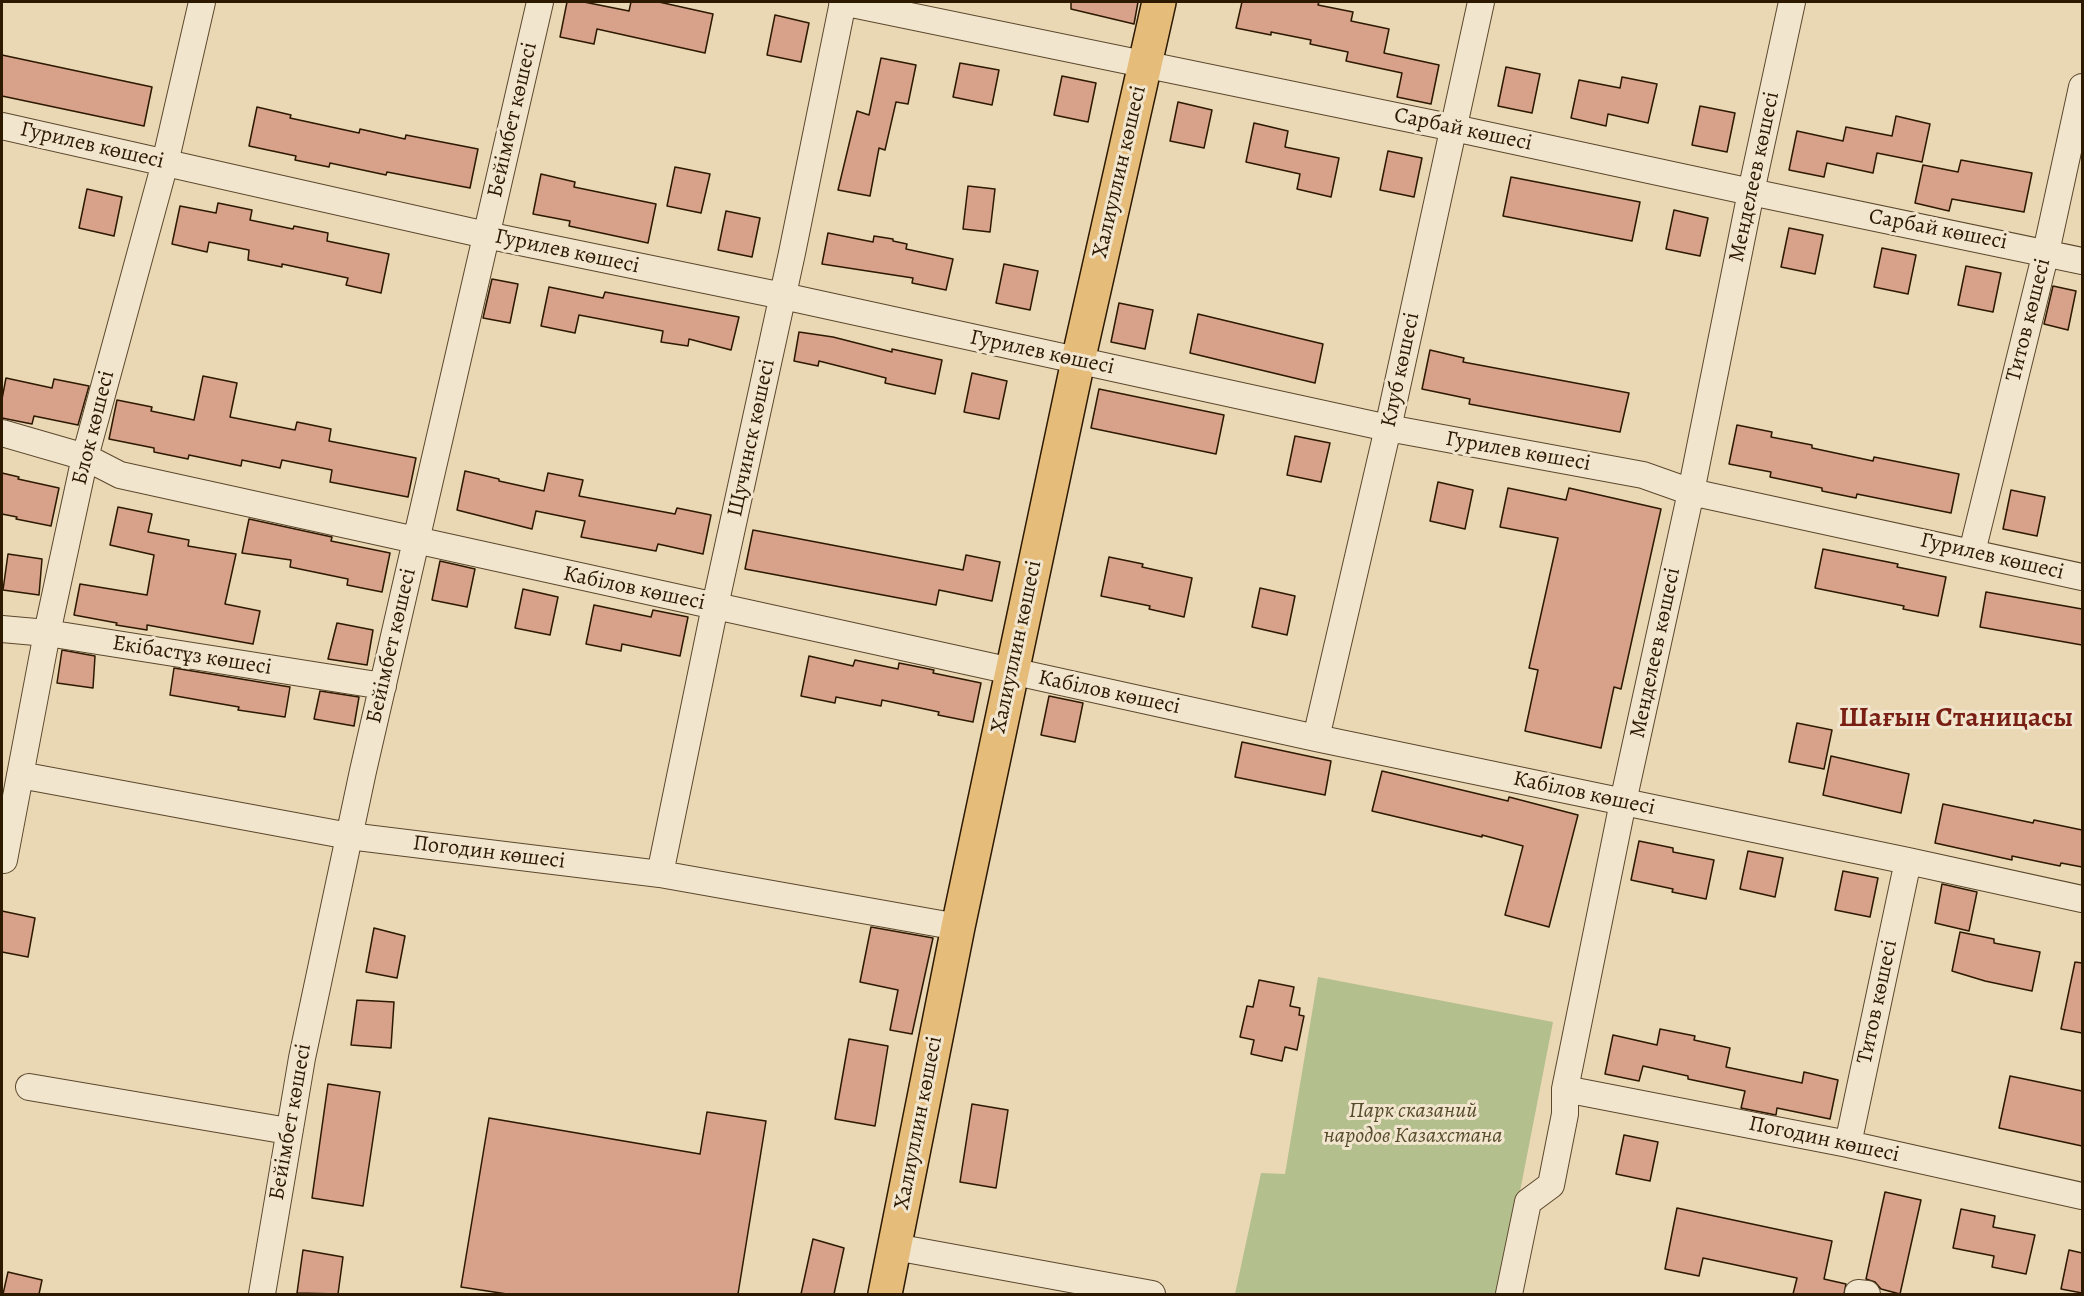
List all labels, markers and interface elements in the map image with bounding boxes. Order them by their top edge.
street label: Бейімбет көшесі [482,40,544,200]
street label: Халиуллин көшесі [1087,83,1153,261]
street label: Менделеев көшесі [1724,89,1786,265]
street label: Сарбай көшесі [1392,102,1534,158]
street label: Гурилев көшесі [17,117,167,175]
street label: Сарбай көшесі [1867,204,2009,256]
street label: Гурилев көшесі [492,224,642,280]
street label: Титов көшесі [2001,256,2057,384]
street label: Клуб көшесі [1376,310,1426,430]
street label: Гурилев көшесі [967,325,1117,381]
street label: Щучинск көшесі [722,357,782,519]
street label: Блок көшесі [67,368,121,488]
street label: Гурилев көшесі [1443,426,1593,478]
street label: Гурилев көшесі [1917,528,2067,586]
street label: Халиуллин көшесі [986,558,1048,736]
street label: Кабілов көшесі [561,561,707,617]
street label: Менделеев көшесі [1625,565,1687,741]
street label: Бейімбет көшесі [361,566,423,726]
street label: Екібастұз көшесі [111,630,273,682]
street label: Кабілов көшесі [1036,665,1182,721]
district label: Шағын Станицасы [1839,702,2073,736]
street label: Кабілов көшесі [1511,766,1657,822]
street label: Погодин көшесі [411,831,567,875]
street label: Титов көшесі [1852,938,1904,1066]
street label: Халиуллин көшесі [889,1034,949,1212]
street label: Бейімбет көшесі [264,1042,318,1202]
park label: Парк сказаний народов Казахстана [1324,1099,1502,1150]
street label: Погодин көшесі [1746,1111,1902,1169]

